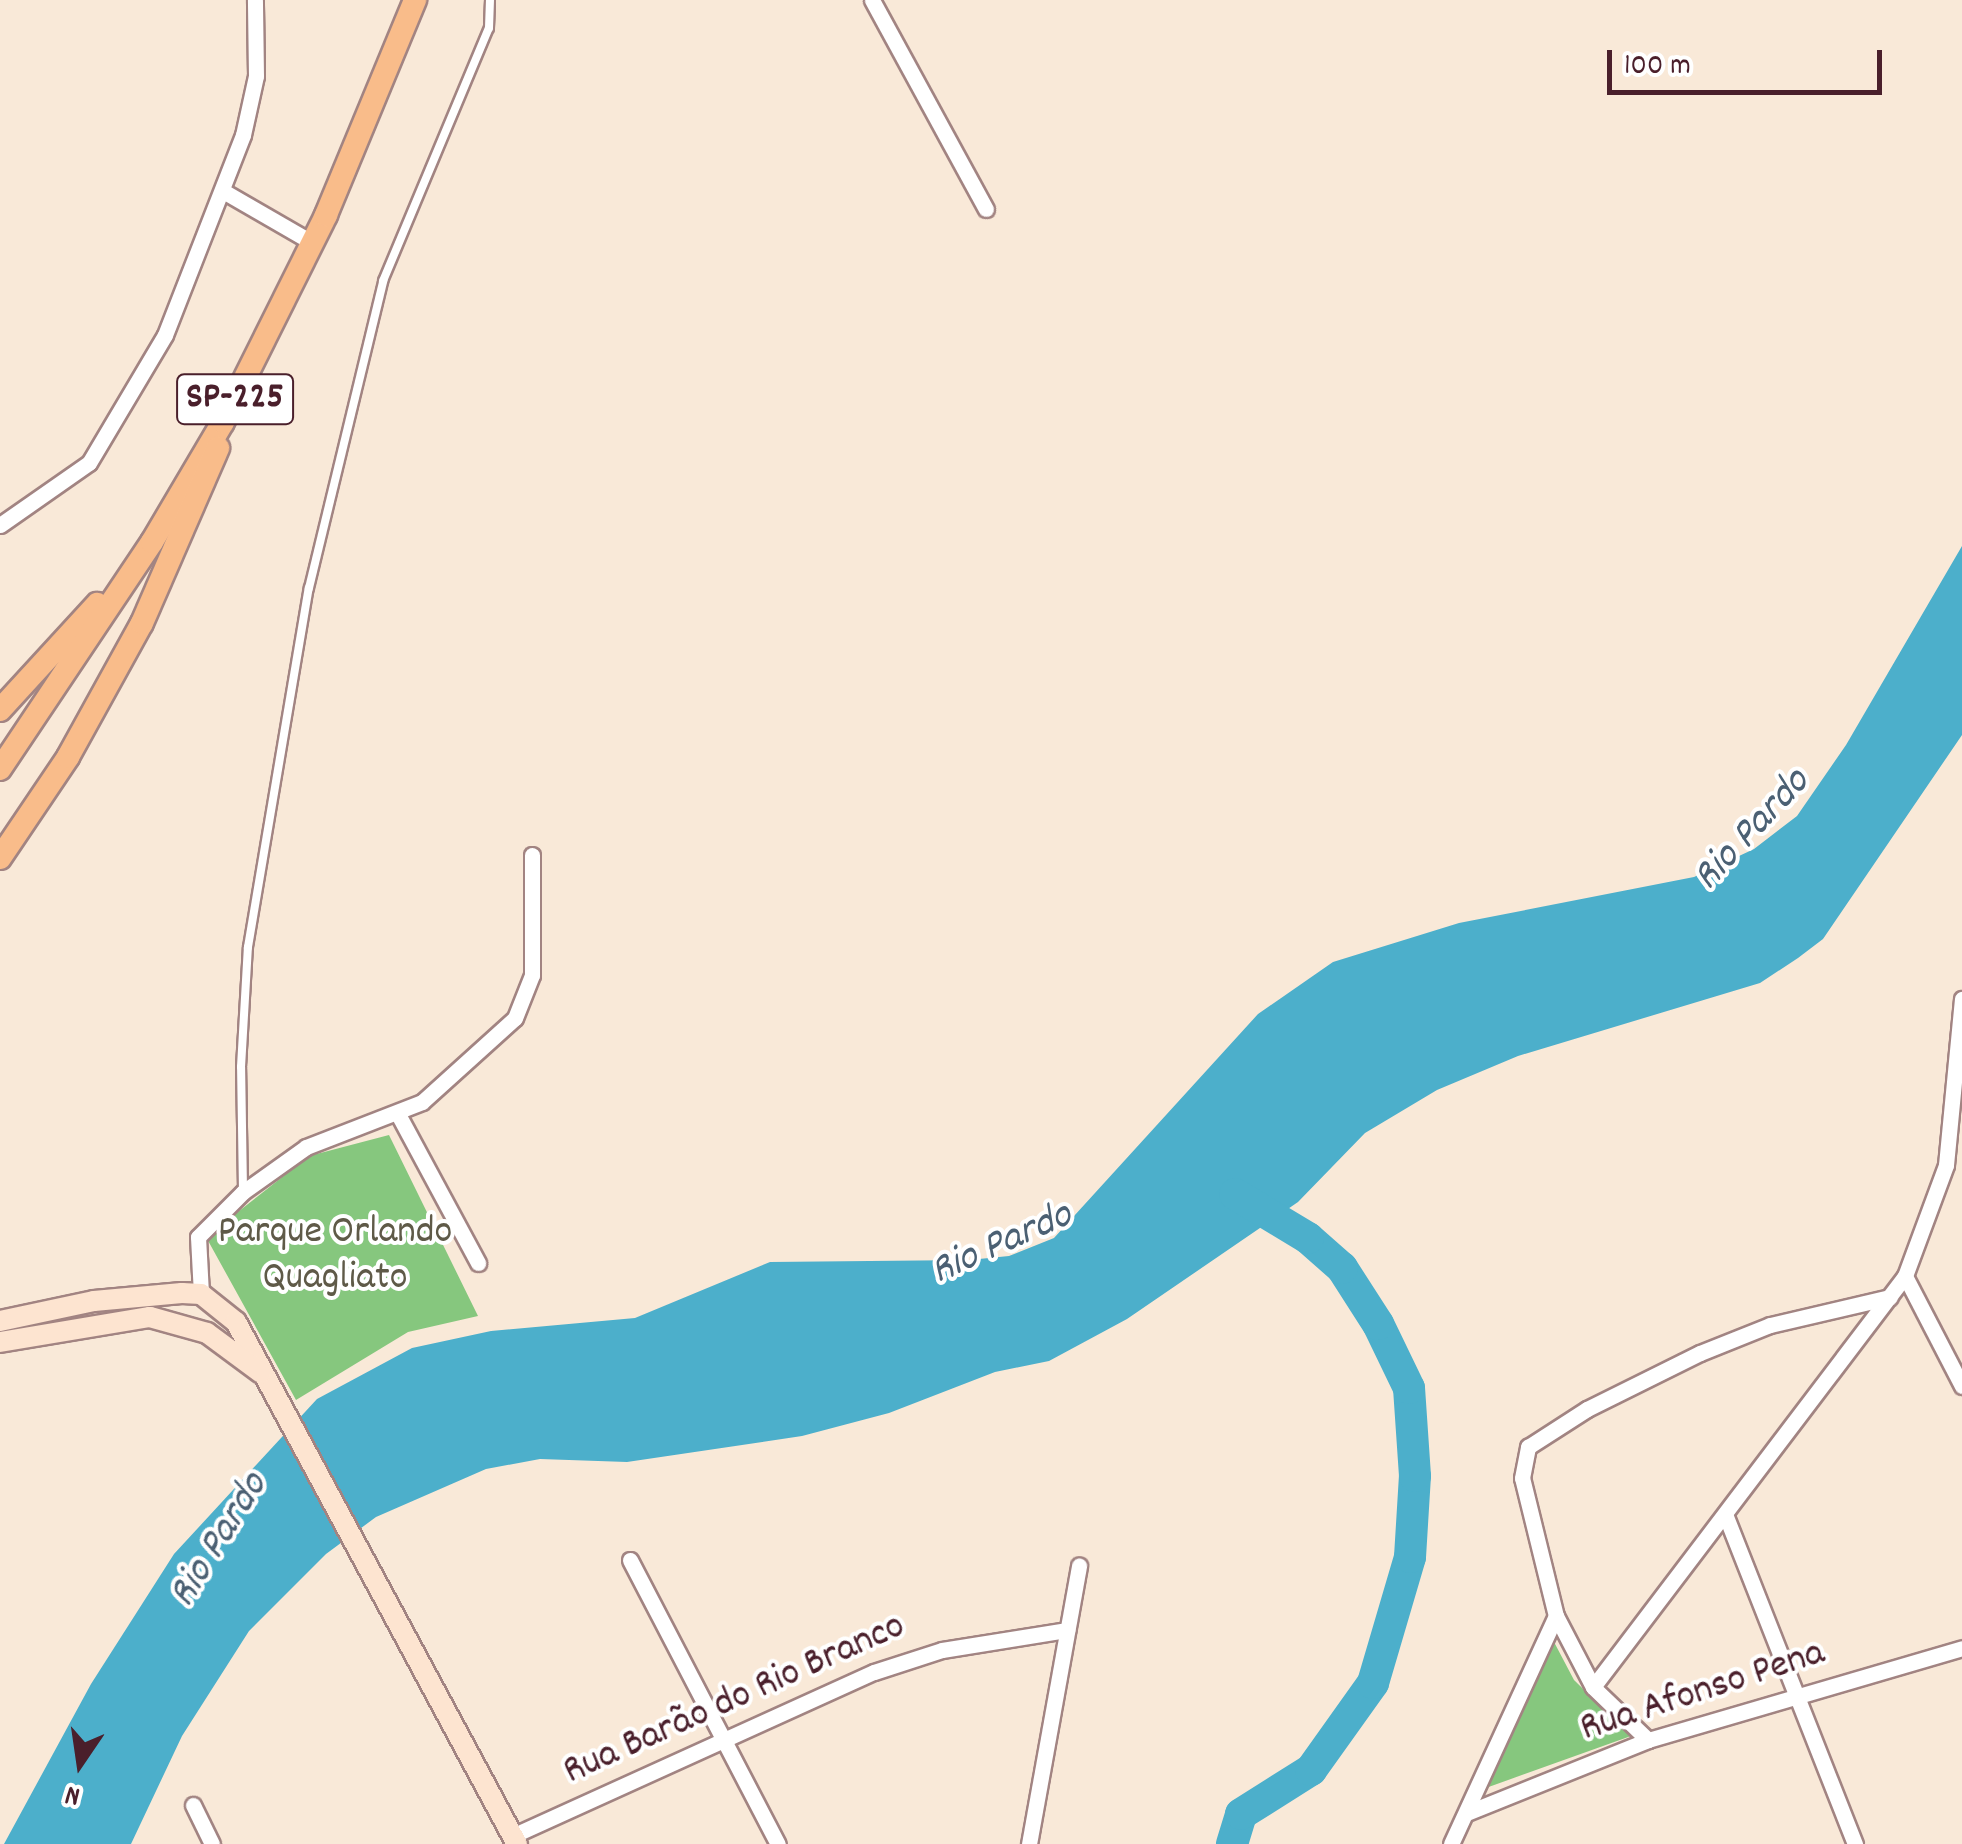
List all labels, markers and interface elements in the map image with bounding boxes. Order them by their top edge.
scale bar [1612,30,1887,92]
text: 100 m [1624,46,1691,89]
road number: SP-225 [175,366,295,432]
water label: Rio Pardo [1684,759,1822,903]
water label: Rio Pardo [924,1192,1080,1298]
park label: Parque Orlando Quagliato [218,1210,452,1304]
water label: Rio Pardo [159,1464,281,1618]
street label: Rua Barão do Rio Branco [557,1604,913,1798]
street label: Rua Afonso Pena [1575,1631,1831,1755]
north arrow [30,1714,130,1814]
text: N [62,1772,84,1814]

